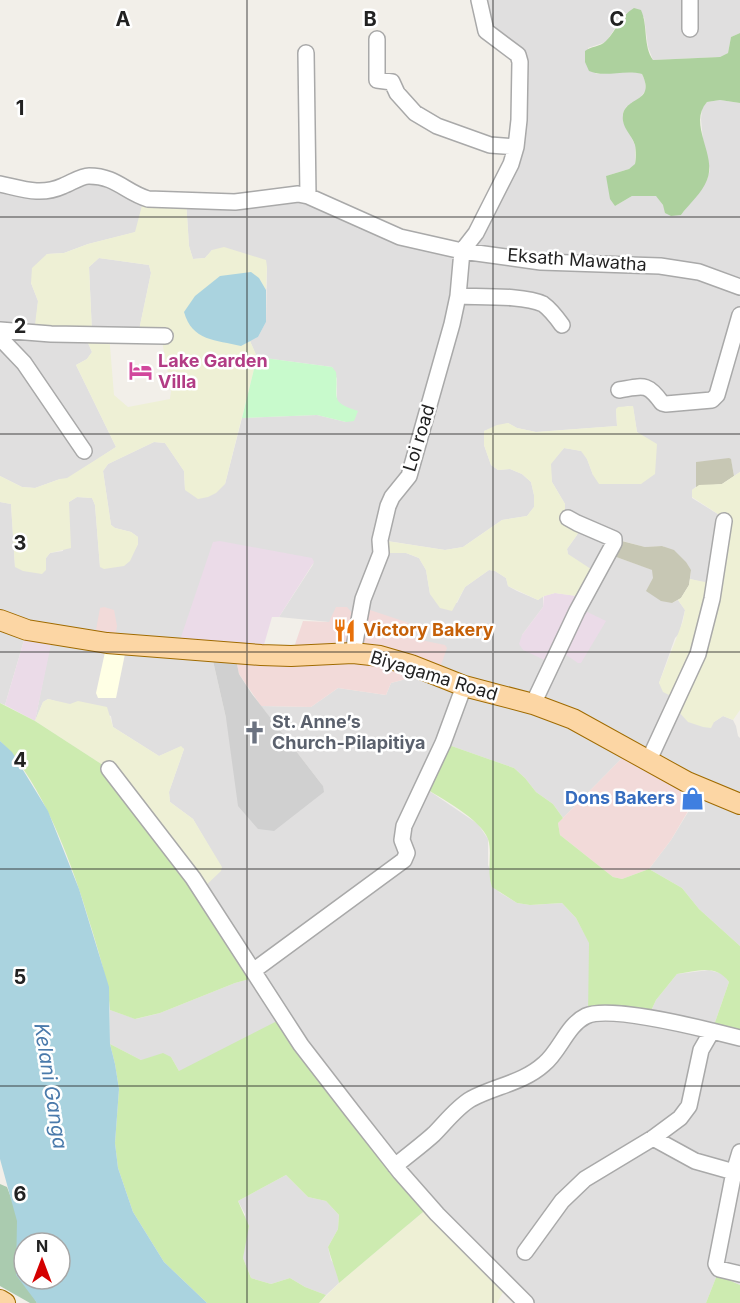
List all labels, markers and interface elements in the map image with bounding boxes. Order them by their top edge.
text: A [116,7,131,31]
text: B [363,7,377,31]
text: C [610,7,624,31]
text: 1 [16,96,24,120]
street label: Eksath Mawatha [507,244,647,275]
text: 2 [14,314,26,338]
place label: Lake Garden Villa [158,350,268,392]
hotel icon: Lake Garden Villa [127,358,153,384]
street label: Loi road [398,402,439,474]
text: 3 [14,531,26,555]
restaurant icon: Victory Bakery [332,617,358,643]
place label: Victory Bakery [363,619,494,640]
street label: Biyagama Road [368,646,500,705]
place label: St. Anne’s Church-Pilapitiya [272,711,426,753]
church icon: St. Anne’s Church-Pilapitiya [241,719,267,745]
text: 4 [13,748,27,772]
shop icon: Dons Bakers [680,785,706,811]
place label: Dons Bakers [565,787,675,808]
text: 5 [14,965,26,989]
water label: Kelani Ganga [29,1021,73,1151]
text: 6 [14,1182,27,1206]
north arrow [12,1231,72,1291]
text: N [36,1236,48,1256]

